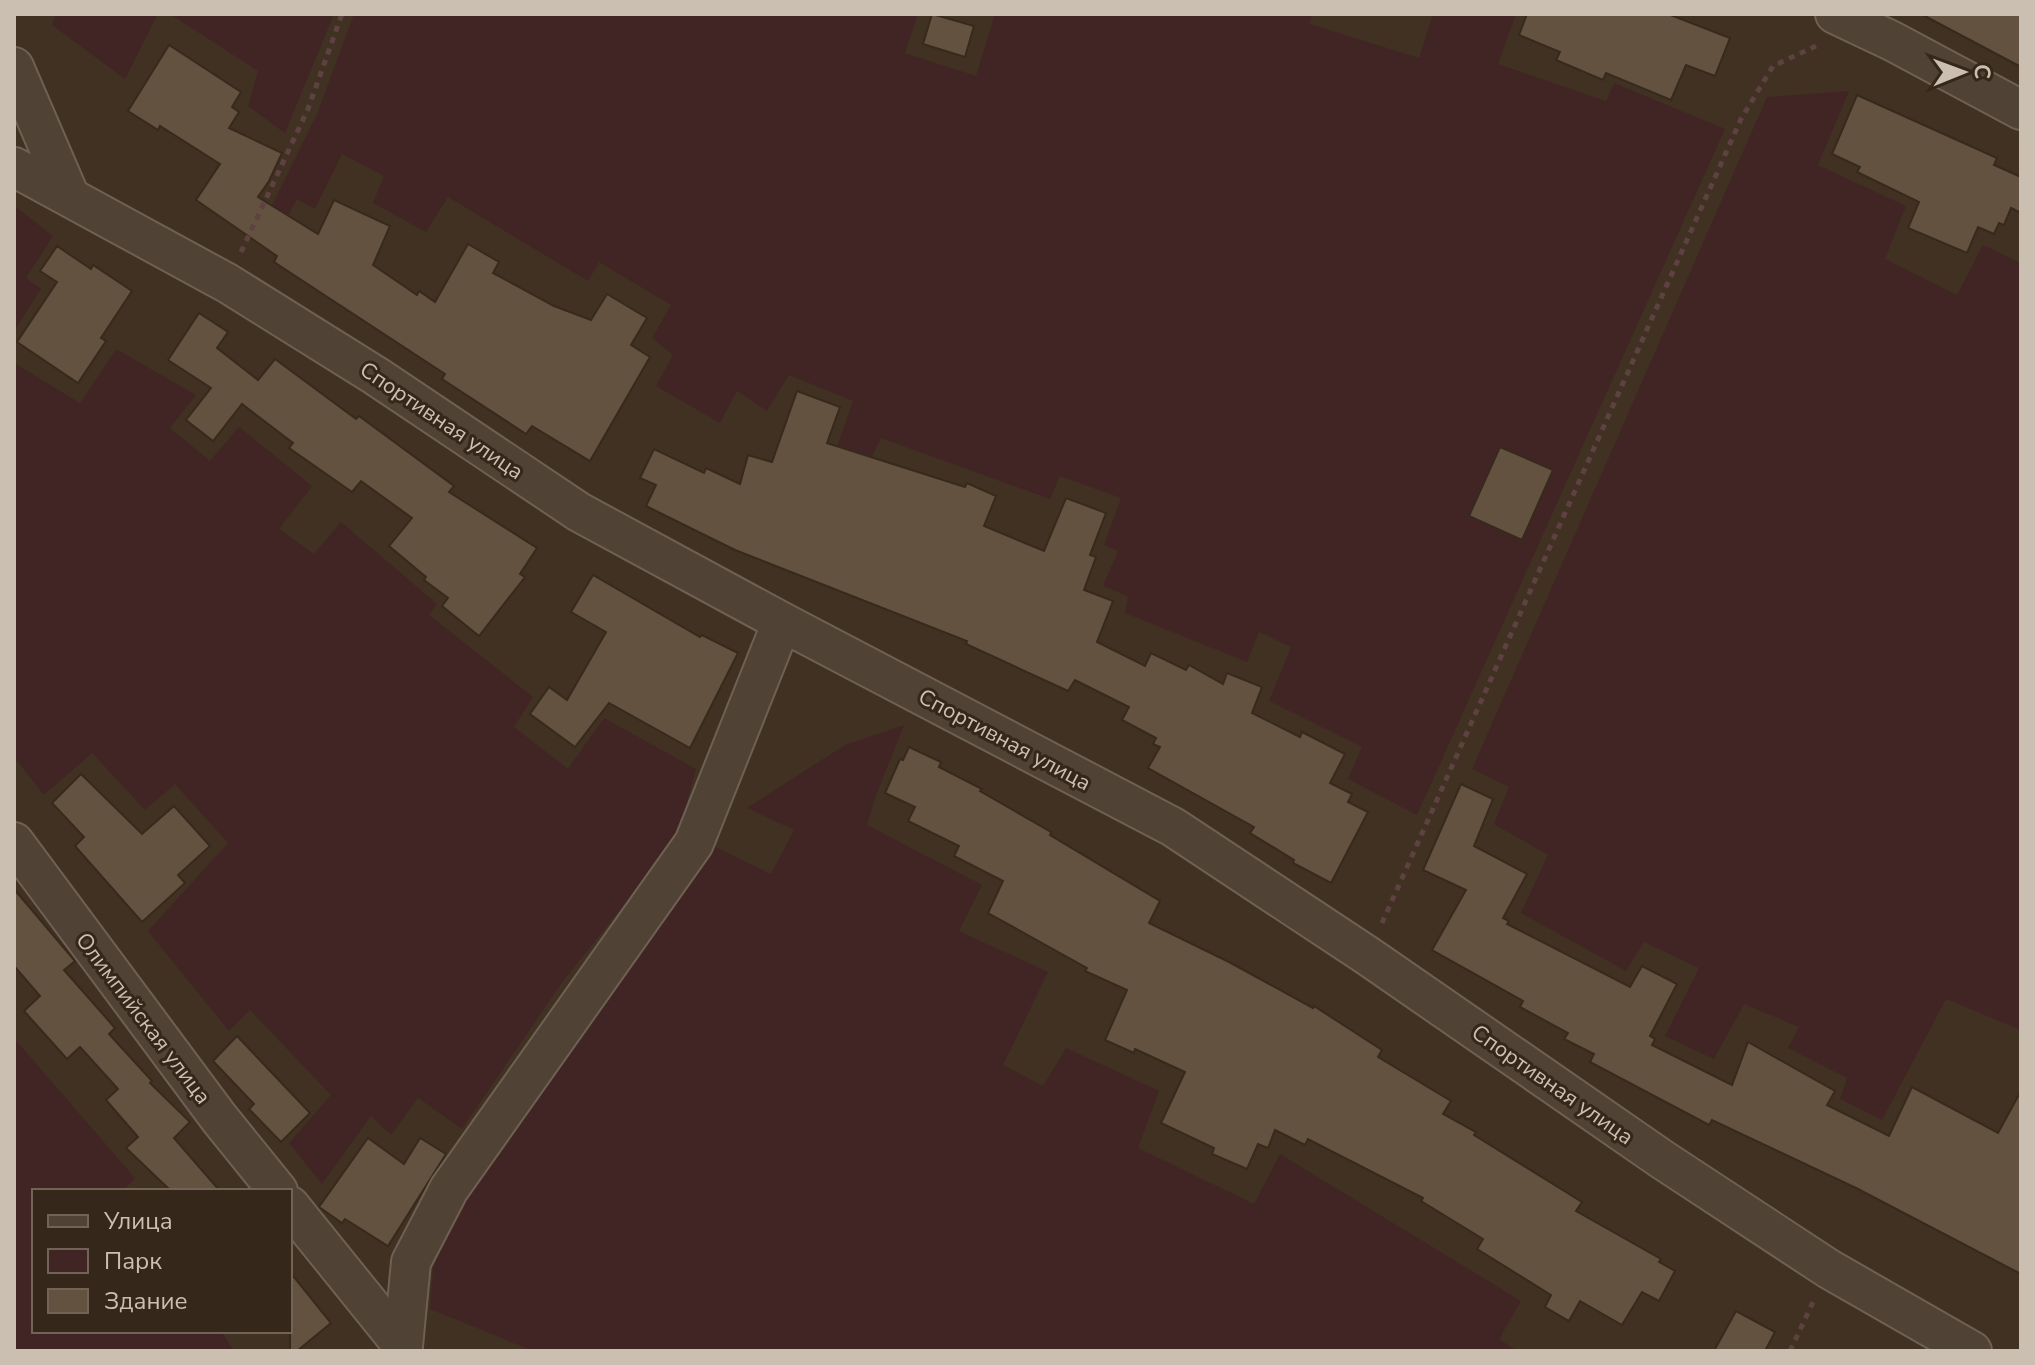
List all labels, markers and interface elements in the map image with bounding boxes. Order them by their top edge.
north arrow [1923,32,2003,112]
text: С [1967,64,1997,79]
street label: Спортивная улица [354,355,529,487]
street label: Спортивная улица [913,682,1096,798]
street label: Олимпийская улица [69,927,218,1111]
street label: Спортивная улица [1465,1018,1639,1152]
legend [32,1189,292,1333]
text: Улица [103,1205,173,1237]
text: Парк [104,1245,162,1277]
text: Здание [104,1285,188,1317]

